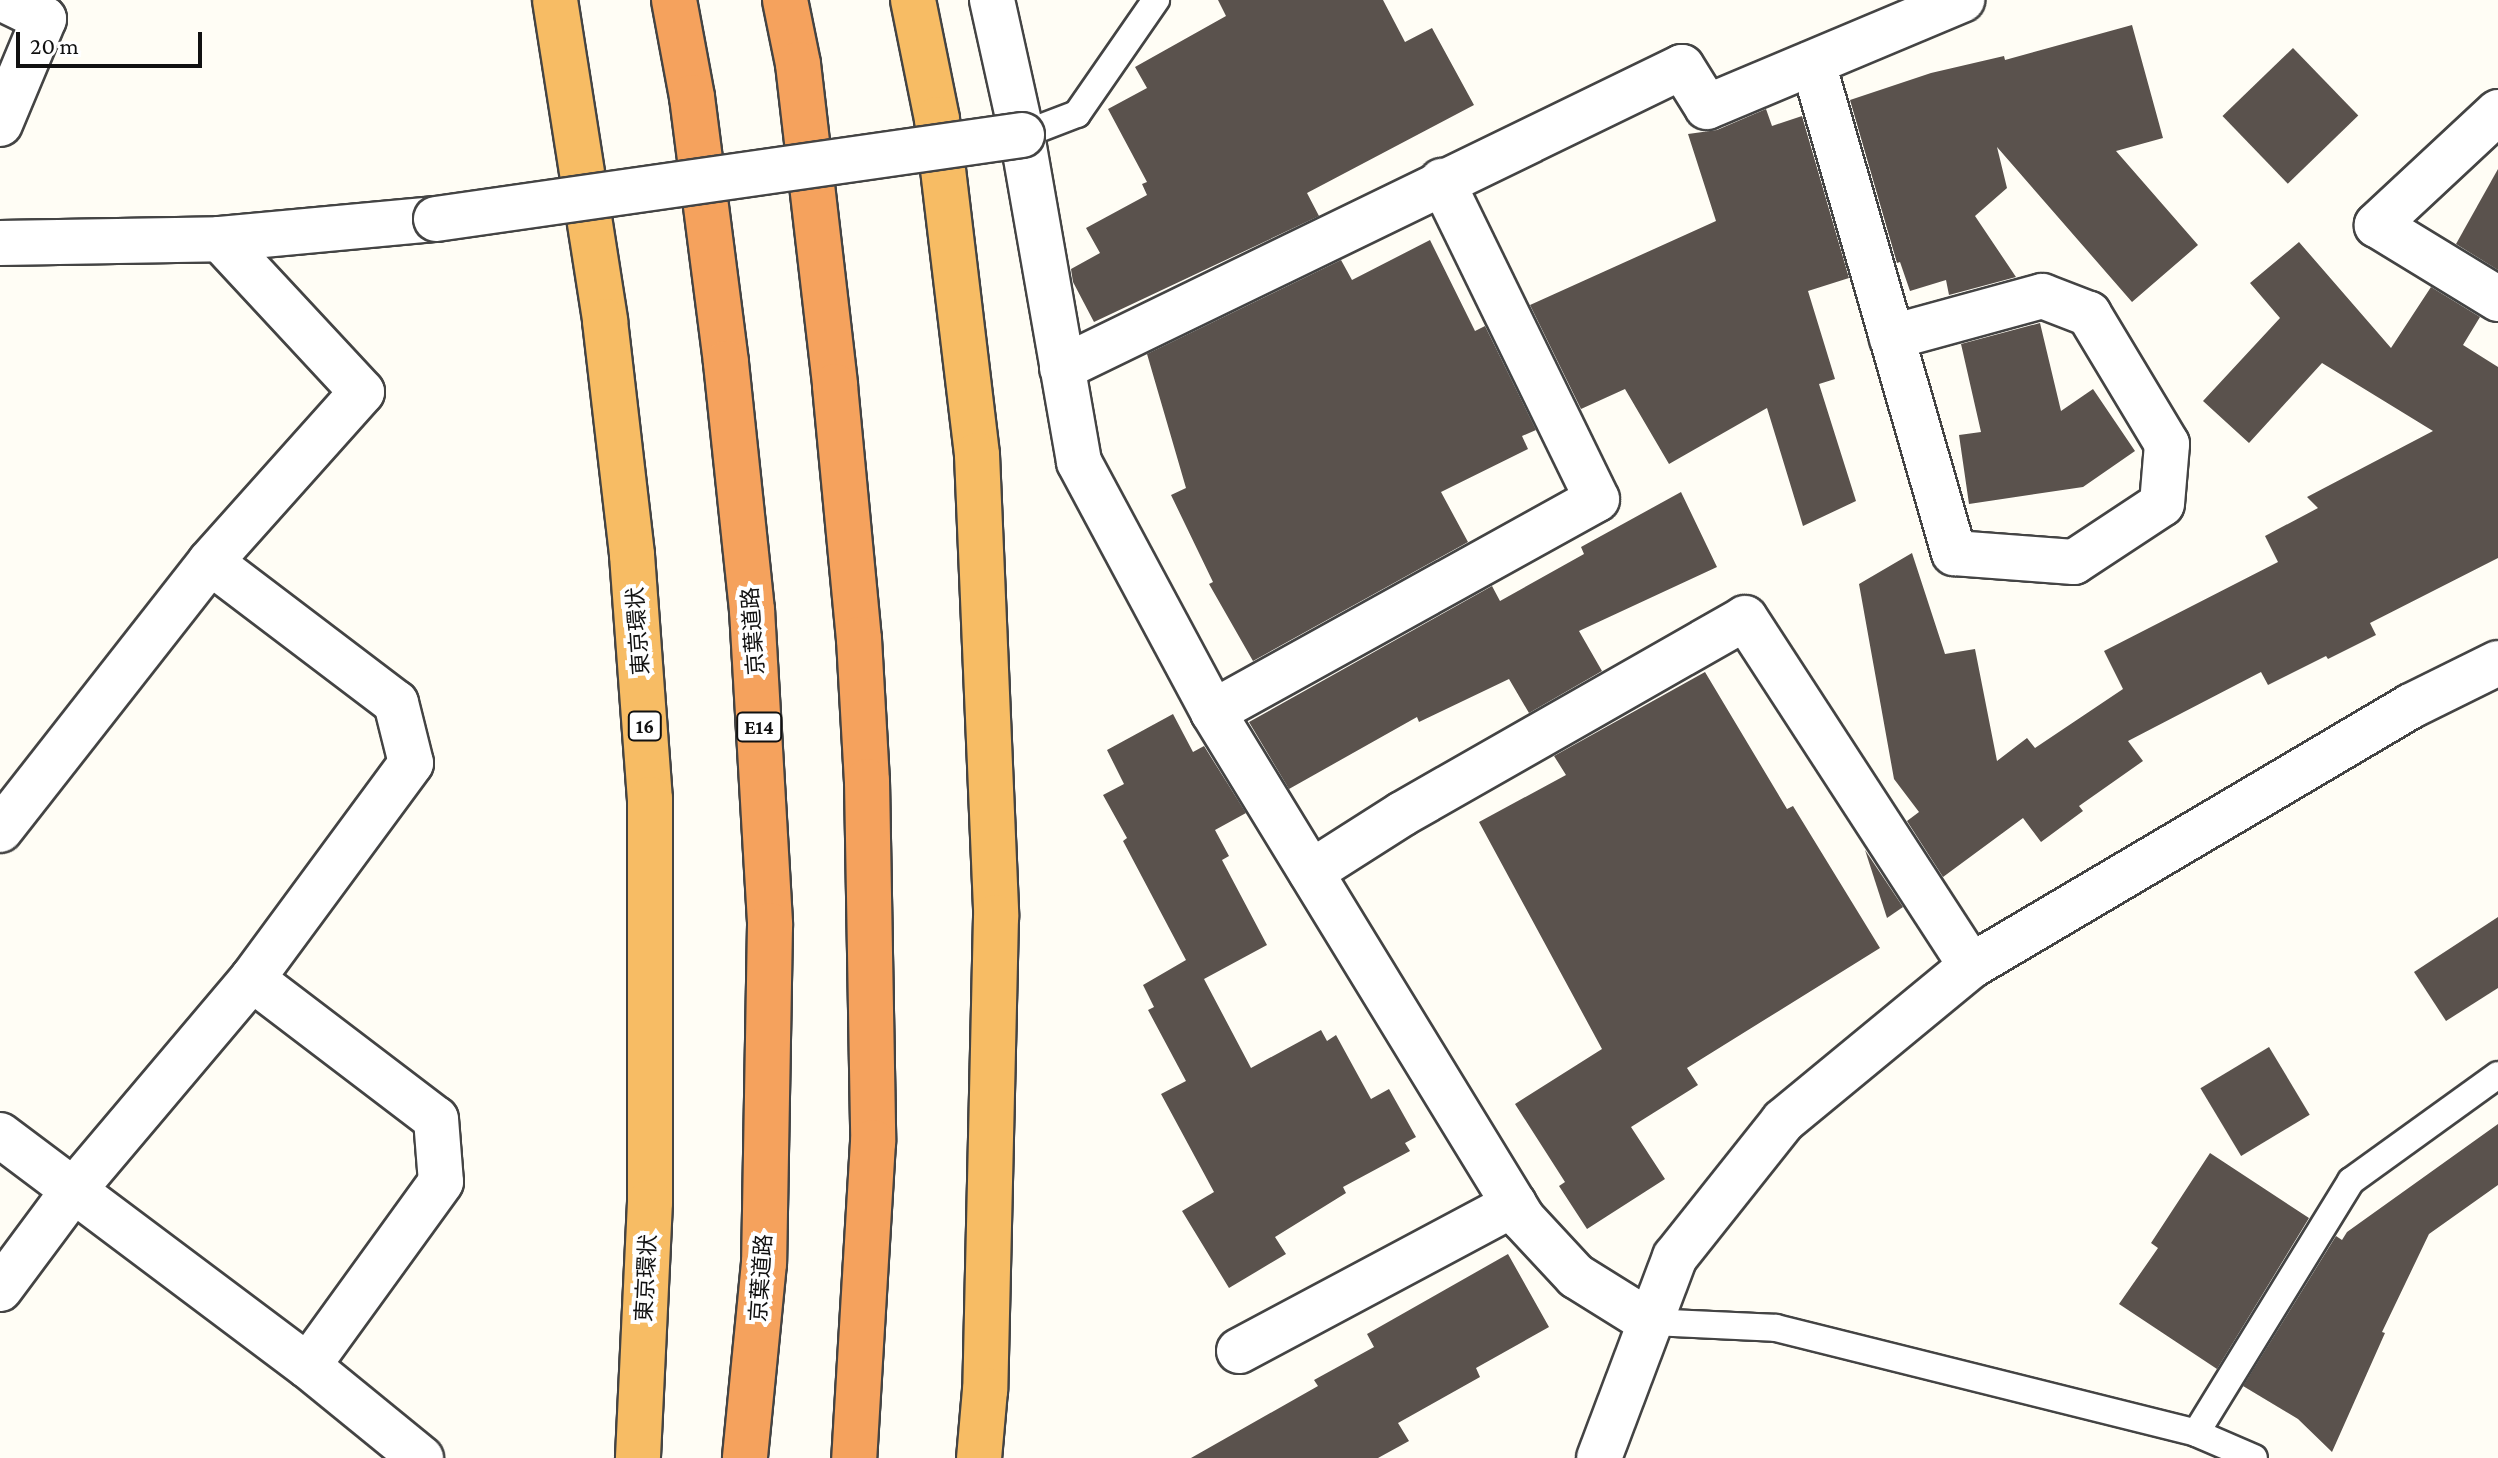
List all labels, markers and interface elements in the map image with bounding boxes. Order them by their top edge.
scale bar [20,16,206,66]
text: 20 m [30,32,79,59]
street label: 東京環状 [622,586,654,676]
street label: 京葉道路 [737,586,769,676]
road number: 16 [627,710,663,742]
road number: E14 [735,711,783,743]
street label: 東京環状 [631,1233,661,1323]
street label: 京葉道路 [745,1233,777,1323]

